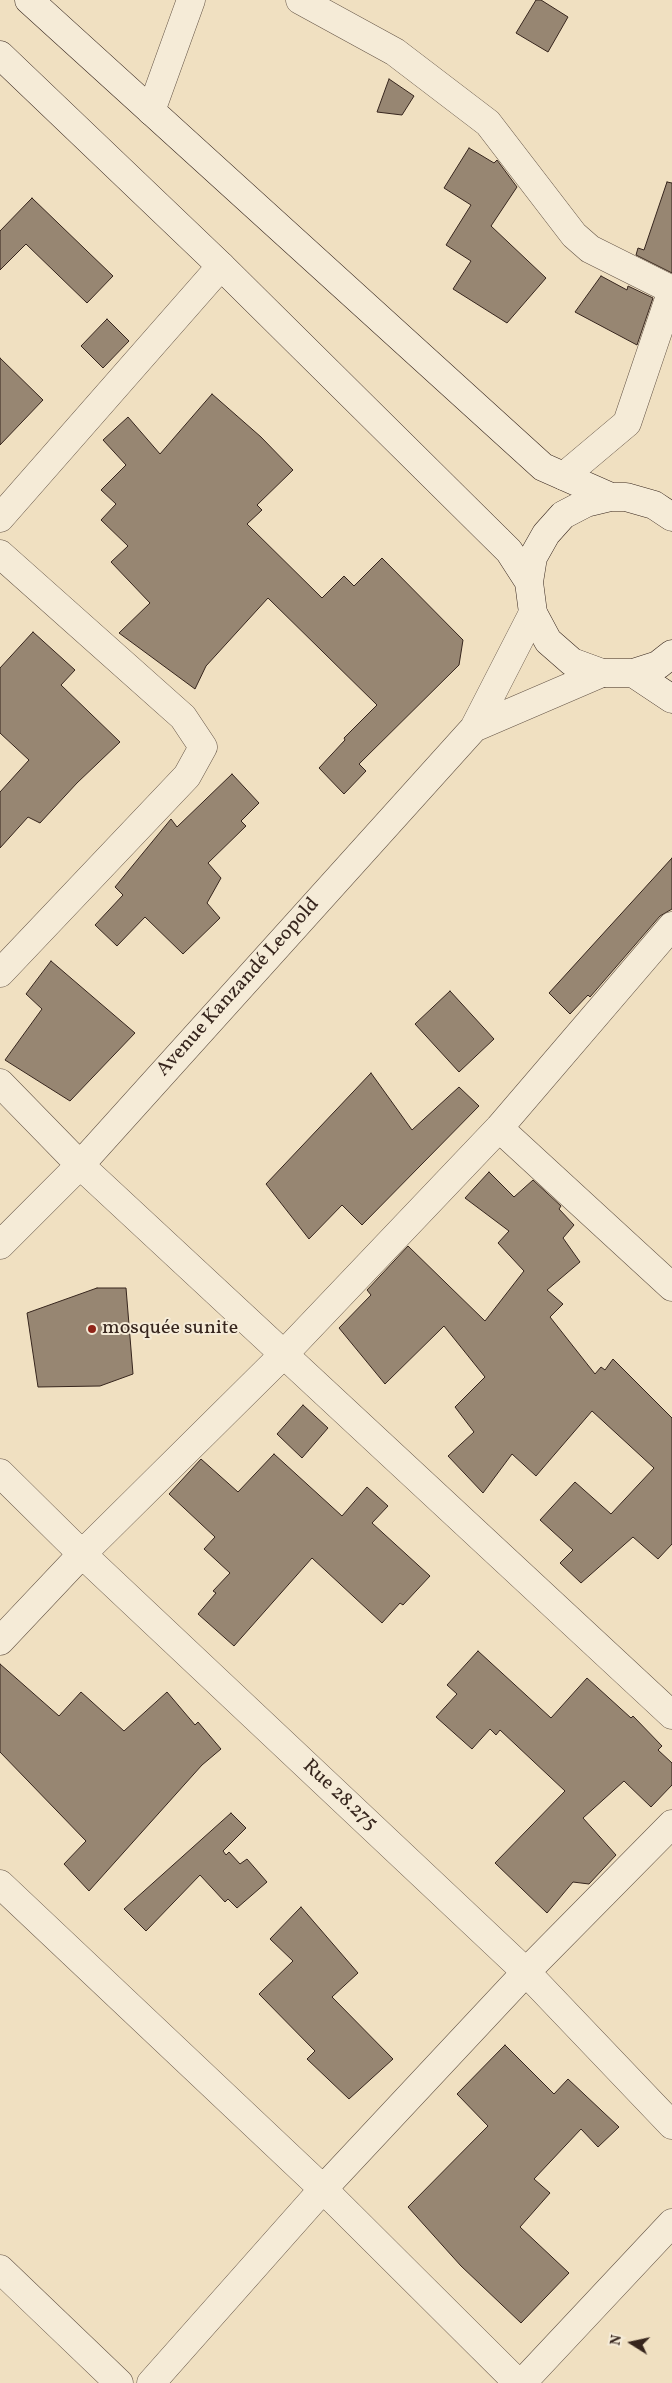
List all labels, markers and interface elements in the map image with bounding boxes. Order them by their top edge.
street label: Avenue Kanzandé Leopold [152,894,326,1082]
place label: mosquée sunite [102,1317,238,1341]
marker: mosquée sunite [86,1323,98,1335]
street label: Rue 28.275 [297,1755,381,1837]
north arrow [607,2318,657,2368]
text: N [606,2334,627,2347]

